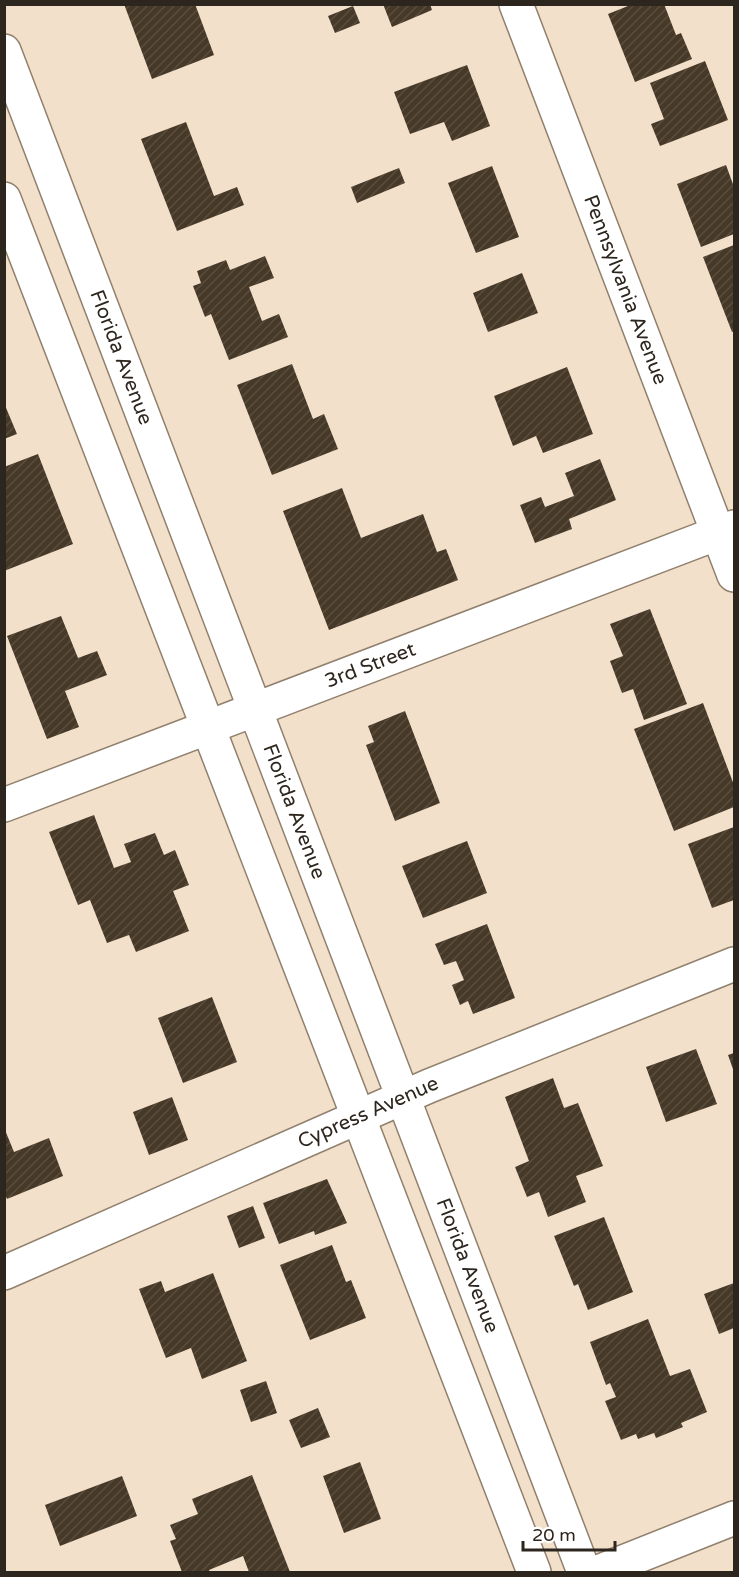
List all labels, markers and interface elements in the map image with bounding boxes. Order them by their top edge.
street label: Pennsylvania Avenue [578,192,672,388]
street label: Florida Avenue [84,287,157,428]
street label: 3rd Street [322,637,419,694]
street label: Florida Avenue [257,741,331,882]
street label: Cypress Avenue [294,1071,442,1154]
street label: Florida Avenue [431,1195,504,1337]
scale bar [523,1514,614,1552]
text: 20 m [532,1524,576,1546]

